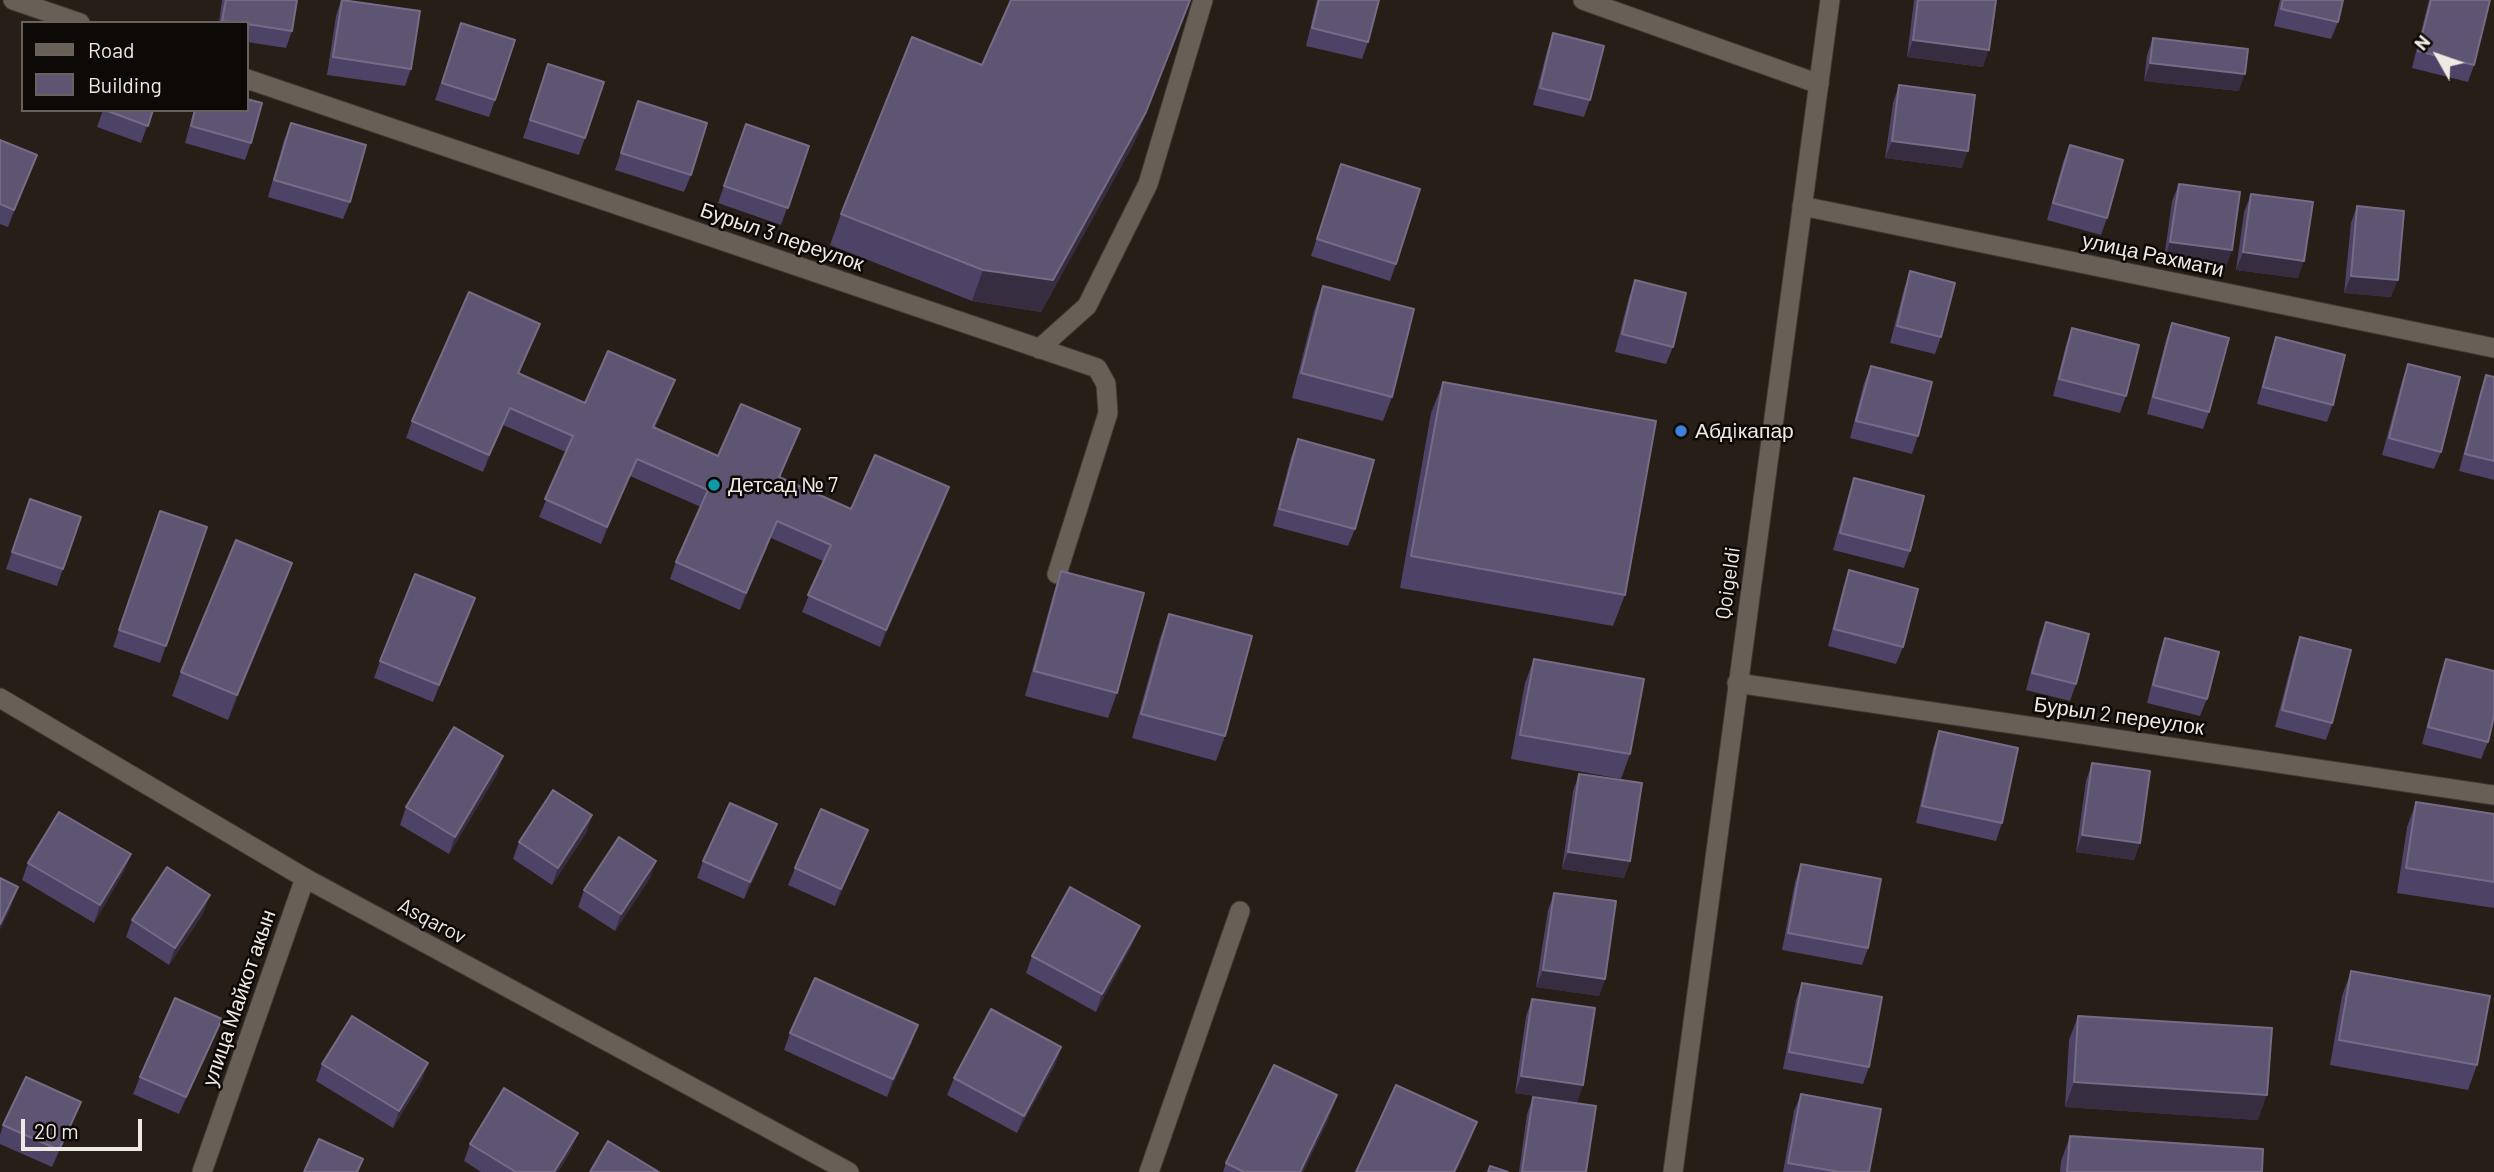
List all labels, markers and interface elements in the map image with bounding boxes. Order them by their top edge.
legend [21,21,248,112]
north arrow [2403,21,2473,91]
text: N [2409,30,2434,54]
text: Road [88,37,134,62]
text: Building [88,72,162,97]
street label: Бурыл 3 переулок [697,197,867,277]
street label: улица Рахмати [2080,228,2226,282]
place label: Абдiкапар [1695,418,1794,444]
marker: Абдiкапар [1673,423,1689,439]
place label: Детсад № 7 [728,472,838,498]
marker: Детсад № 7 [706,477,722,493]
street label: Qoigeldi [1710,545,1746,621]
street label: Бурыл 2 переулок [2032,692,2206,740]
street label: Asqarov [394,893,470,949]
street label: улица Майкот акын [197,906,281,1090]
scale bar [24,1106,145,1150]
text: 20 m [34,1118,79,1143]

